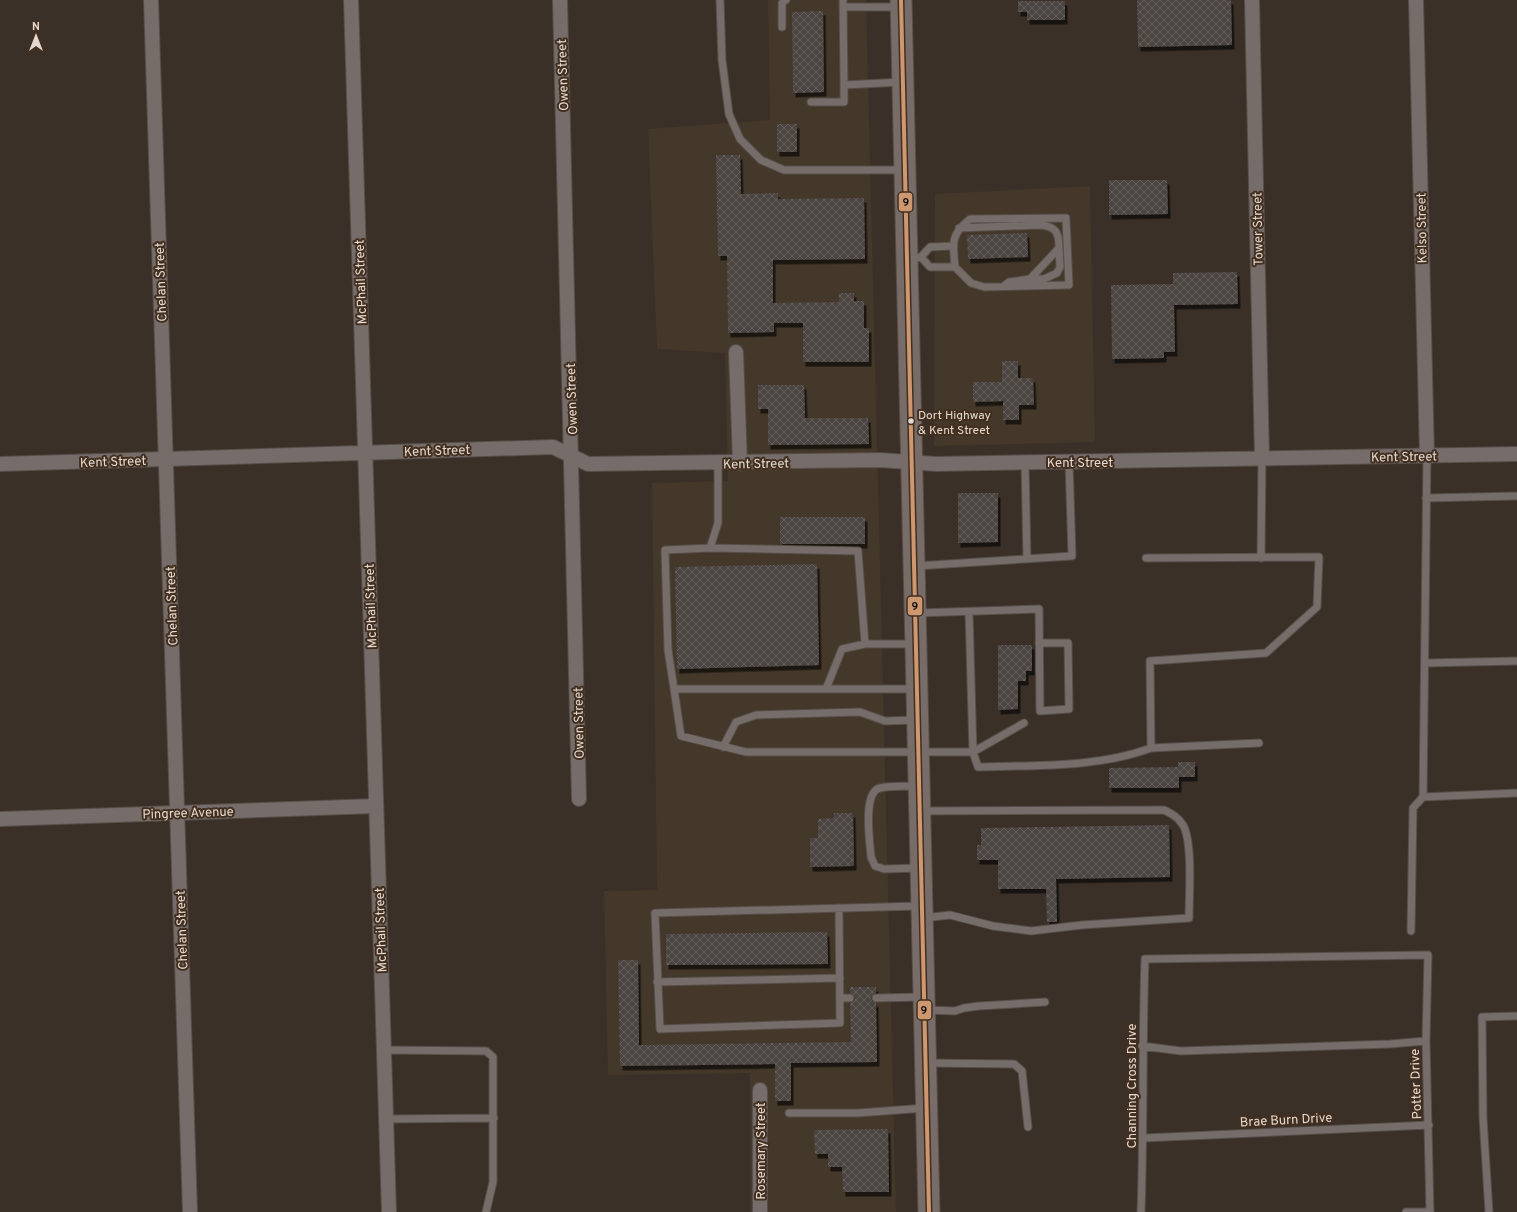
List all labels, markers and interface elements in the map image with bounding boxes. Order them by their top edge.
north arrow [16,16,56,56]
text: N [32,20,40,34]
street label: Owen Street [555,39,573,111]
line badge: 9 [898,192,913,212]
street label: Tower Street [1250,192,1268,266]
street label: Kelso Street [1414,192,1432,263]
text: 9 [903,196,910,210]
street label: McPhail Street [353,239,371,325]
street label: Chelan Street [153,242,171,322]
street label: Owen Street [564,363,582,435]
place label: Dort Highway & Kent Street [918,408,991,439]
marker: Dort Highway & Kent Street [906,416,916,426]
street label: Kent Street [404,443,471,461]
street label: Kent Street [1371,449,1437,467]
street label: Kent Street [80,454,147,472]
street label: Kent Street [723,456,789,474]
street label: Kent Street [1047,456,1113,472]
street label: McPhail Street [363,563,381,649]
street label: Chelan Street [164,566,182,646]
line badge: 9 [907,596,923,616]
text: 9 [912,600,919,614]
street label: Owen Street [571,687,589,759]
street label: Pingree Avenue [142,804,234,824]
street label: McPhail Street [373,887,391,973]
street label: Chelan Street [174,890,192,970]
line badge: 9 [917,1000,932,1020]
text: 9 [921,1004,928,1018]
street label: Channing Cross Drive [1125,1023,1141,1149]
street label: Potter Drive [1408,1048,1426,1120]
street label: Rosemary Street [754,1102,770,1200]
street label: Brae Burn Drive [1239,1111,1333,1131]

